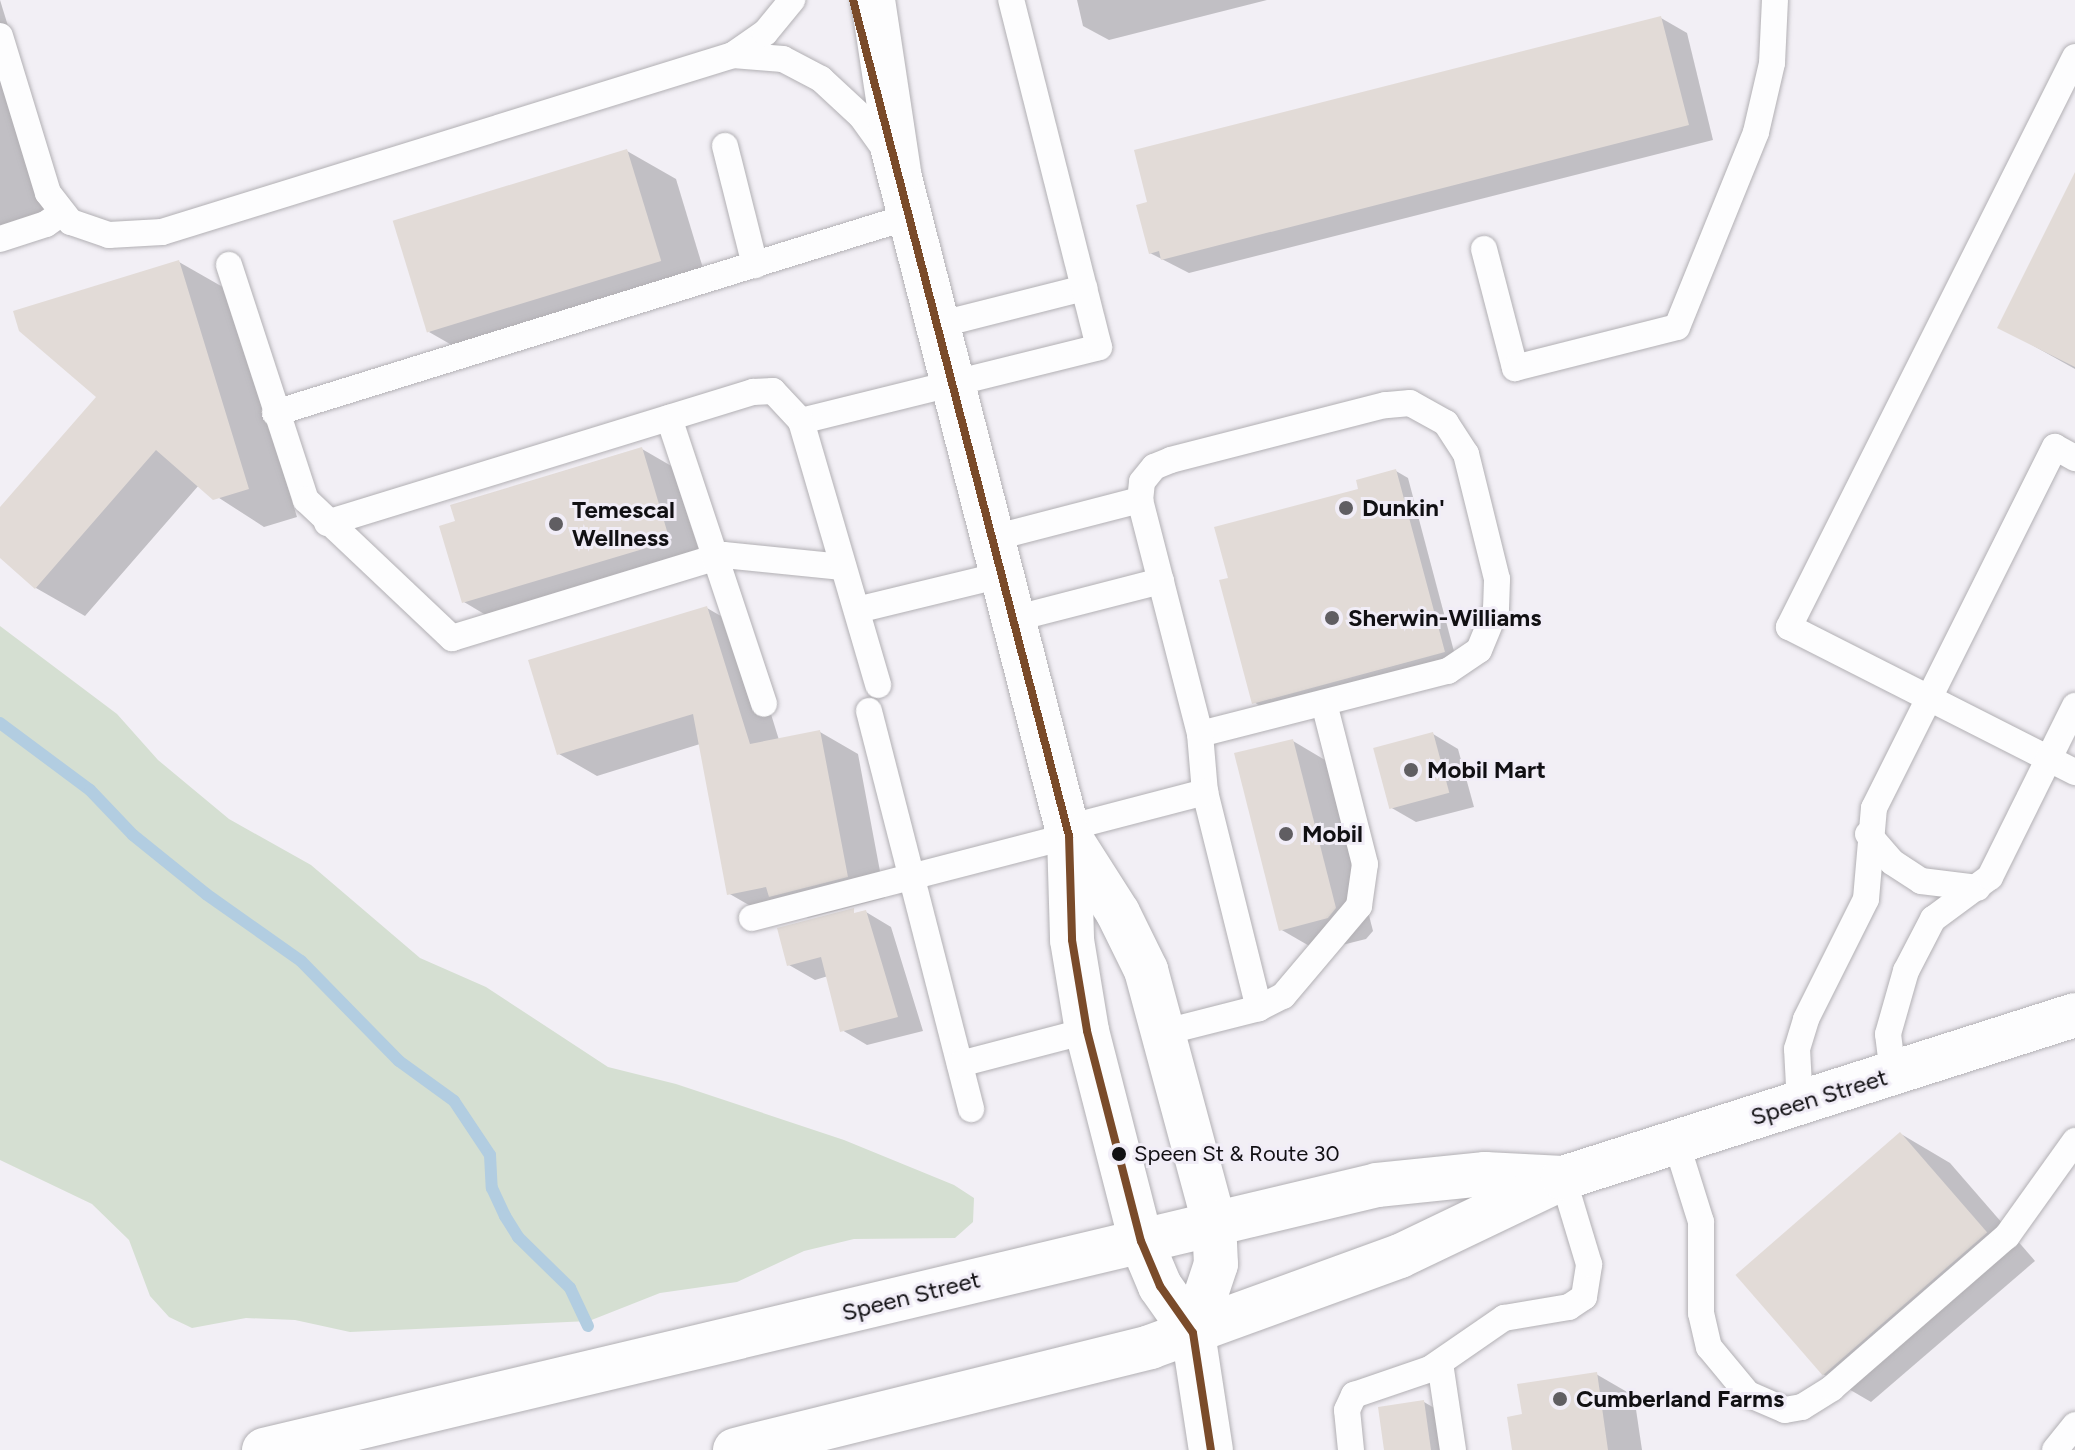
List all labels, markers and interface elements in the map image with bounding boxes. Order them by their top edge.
place label: Dunkin' [1362,494,1445,522]
place label: Temescal Wellness [572,496,675,552]
marker: Dunkin' [1337,499,1355,517]
marker: Temescal Wellness [547,515,565,533]
place label: Sherwin-Williams [1348,604,1541,632]
marker: Sherwin-Williams [1323,609,1341,627]
place label: Mobil Mart [1427,756,1546,784]
marker: Mobil Mart [1402,761,1420,779]
place label: Mobil [1302,820,1363,848]
marker: Mobil [1277,825,1295,843]
street label: Speen Street [1747,1063,1891,1131]
place label: Speen St & Route 30 [1134,1141,1340,1167]
marker: Speen St & Route 30 [1111,1146,1127,1162]
street label: Speen Street [839,1265,983,1327]
place label: Cumberland Farms [1576,1385,1784,1413]
marker: Cumberland Farms [1551,1390,1569,1408]

